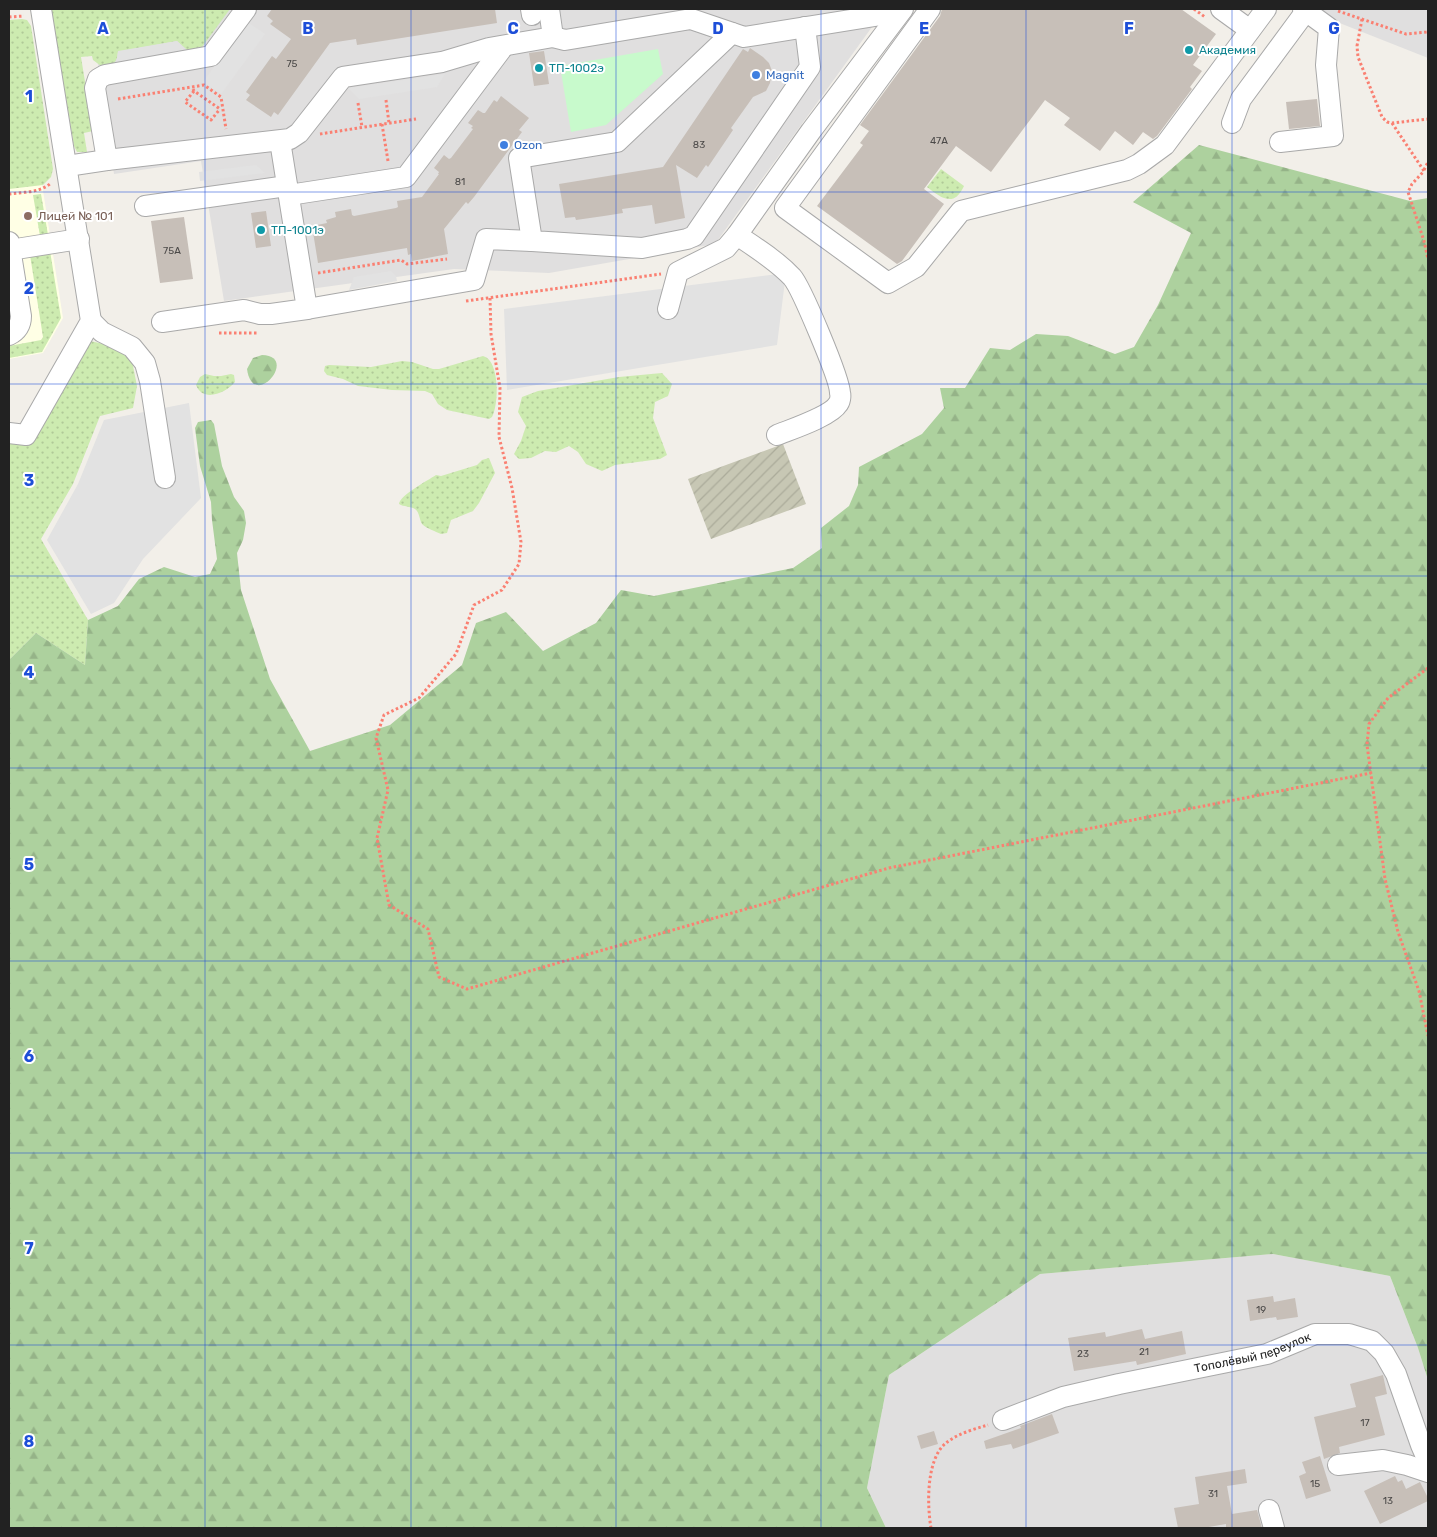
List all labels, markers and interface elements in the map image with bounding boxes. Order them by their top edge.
text: A [97,19,109,38]
text: B [302,19,314,38]
text: C [507,19,519,38]
text: D [712,19,724,38]
text: E [919,19,929,38]
text: F [1124,19,1134,38]
text: G [1328,19,1340,38]
place label: Академия [1199,43,1256,57]
marker: Академия [1183,44,1195,56]
house number: 75 [286,58,298,70]
place label: ТП-1002э [549,61,604,75]
marker: ТП-1002э [533,62,545,74]
place label: Magnit [766,68,804,82]
marker: Magnit [750,69,762,81]
text: 1 [25,87,33,106]
house number: 47А [930,135,948,147]
place label: Ozon [514,138,542,152]
marker: Ozon [498,139,510,151]
house number: 83 [693,139,705,151]
house number: 81 [455,176,465,188]
place label: Лицей № 101 [38,209,113,223]
marker: Лицей № 101 [22,210,34,222]
place label: ТП-1001э [271,223,324,237]
marker: ТП-1001э [255,224,267,236]
house number: 75А [163,245,181,257]
text: 2 [24,279,34,298]
text: 3 [24,471,34,490]
text: 4 [24,663,35,682]
text: 5 [24,855,34,874]
text: 6 [24,1047,34,1066]
text: 7 [24,1239,34,1258]
house number: 19 [1256,1304,1266,1316]
street label: Тополёвый переулок [1193,1329,1313,1376]
house number: 21 [1139,1346,1149,1358]
house number: 23 [1077,1348,1089,1360]
house number: 17 [1360,1417,1370,1429]
text: 8 [24,1432,35,1451]
house number: 15 [1310,1478,1320,1490]
house number: 31 [1208,1488,1218,1500]
house number: 13 [1383,1495,1393,1507]

